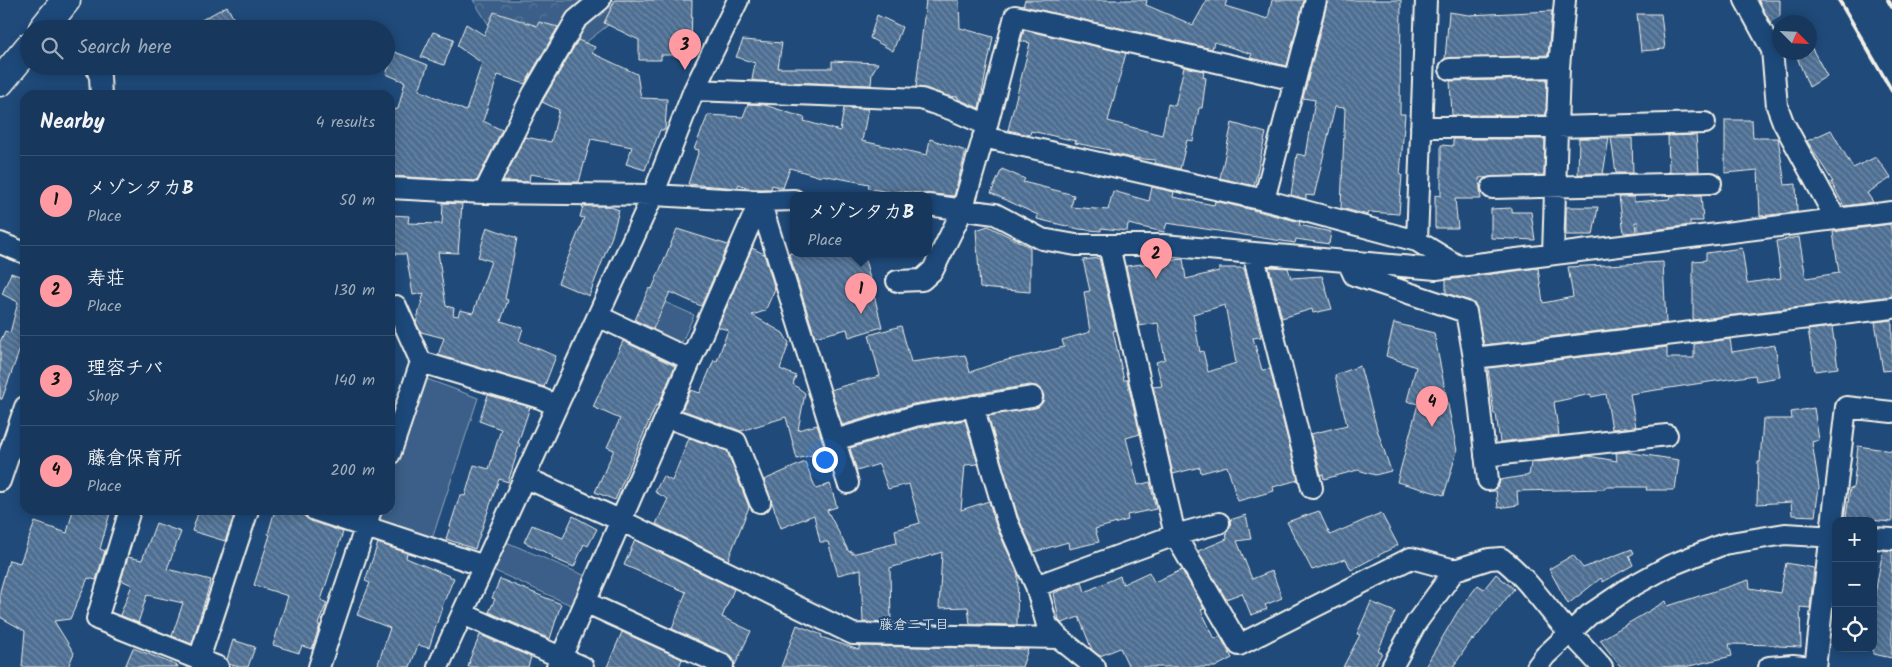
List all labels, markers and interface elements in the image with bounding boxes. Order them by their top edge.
north arrow [1772,15,1817,60]
search box [20,20,395,75]
pin: 3 [669,29,701,70]
text: Search here [78,33,172,63]
icon: search [38,34,66,62]
text: Nearby [40,106,105,139]
text: 4 results [316,110,375,135]
text: メゾンタカB [87,174,194,204]
text: 1 [54,188,58,213]
text: 50 m [339,188,375,213]
popup [790,192,932,257]
text: メゾンタカB [808,198,914,228]
text: Place [87,204,121,229]
text: Place [808,228,842,253]
pin: 2 [1140,238,1172,279]
text: 寿荘 [87,264,125,294]
pin: 1 [845,273,877,314]
text: 2 [51,278,61,303]
text: 130 m [334,278,375,303]
text: Place [87,294,121,319]
text: 理容チバ [87,354,163,384]
text: 3 [52,368,60,393]
text: 140 m [334,368,375,393]
text: Shop [87,384,119,409]
pin: 4 [1416,386,1448,427]
text: 藤倉保育所 [87,444,182,474]
your location [812,447,838,473]
text: 4 [52,458,60,483]
text: 200 m [331,458,375,483]
text: Place [87,474,121,499]
map controls [1832,517,1877,652]
button: + [1832,517,1877,562]
button: − [1832,562,1877,607]
button: locate [1832,607,1877,652]
district label: 藤倉二丁目 [879,614,949,636]

